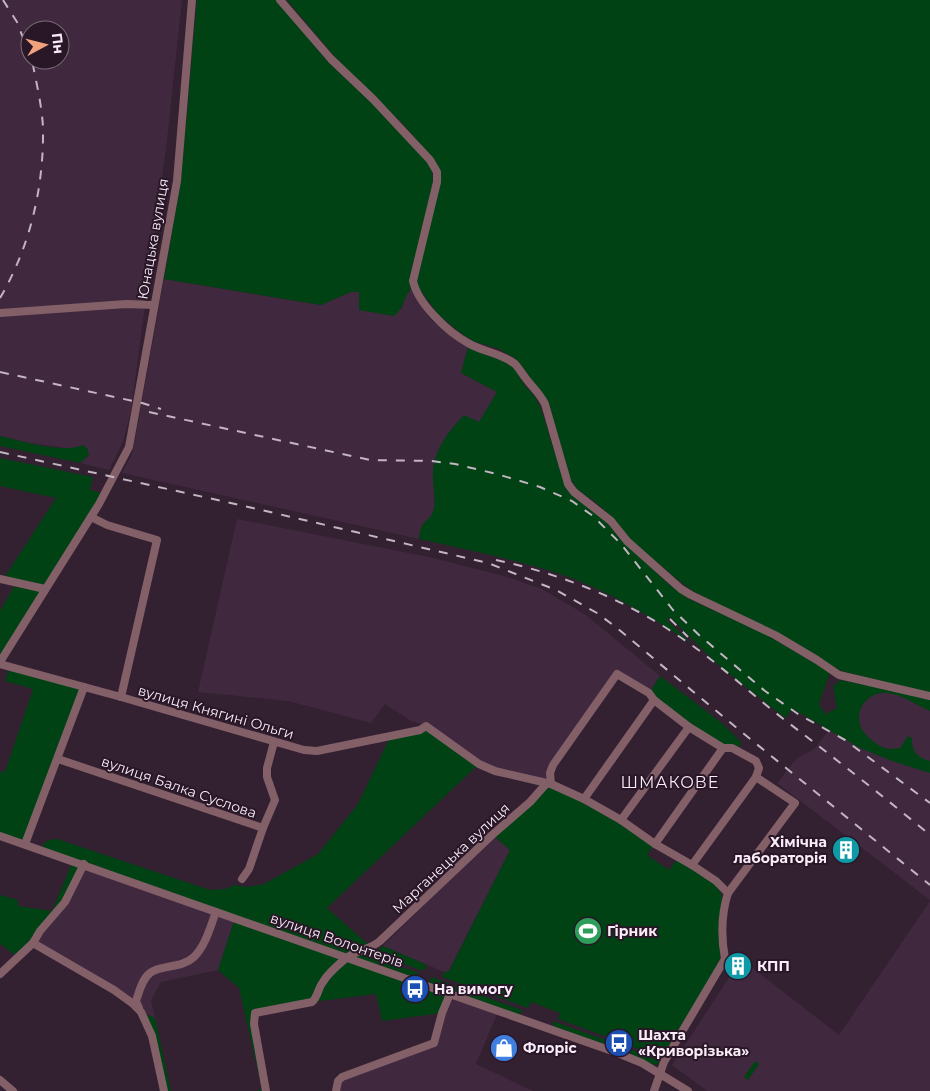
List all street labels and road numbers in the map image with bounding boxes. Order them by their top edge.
street label: Юнацька вулиця [133,177,173,301]
street label: вулиця Княгині Ольги [136,681,296,743]
street label: вулиця Балка Суслова [99,752,259,822]
street label: Марганецька вулиця [389,799,513,917]
street label: вулиця Волонтерів [268,909,406,971]

